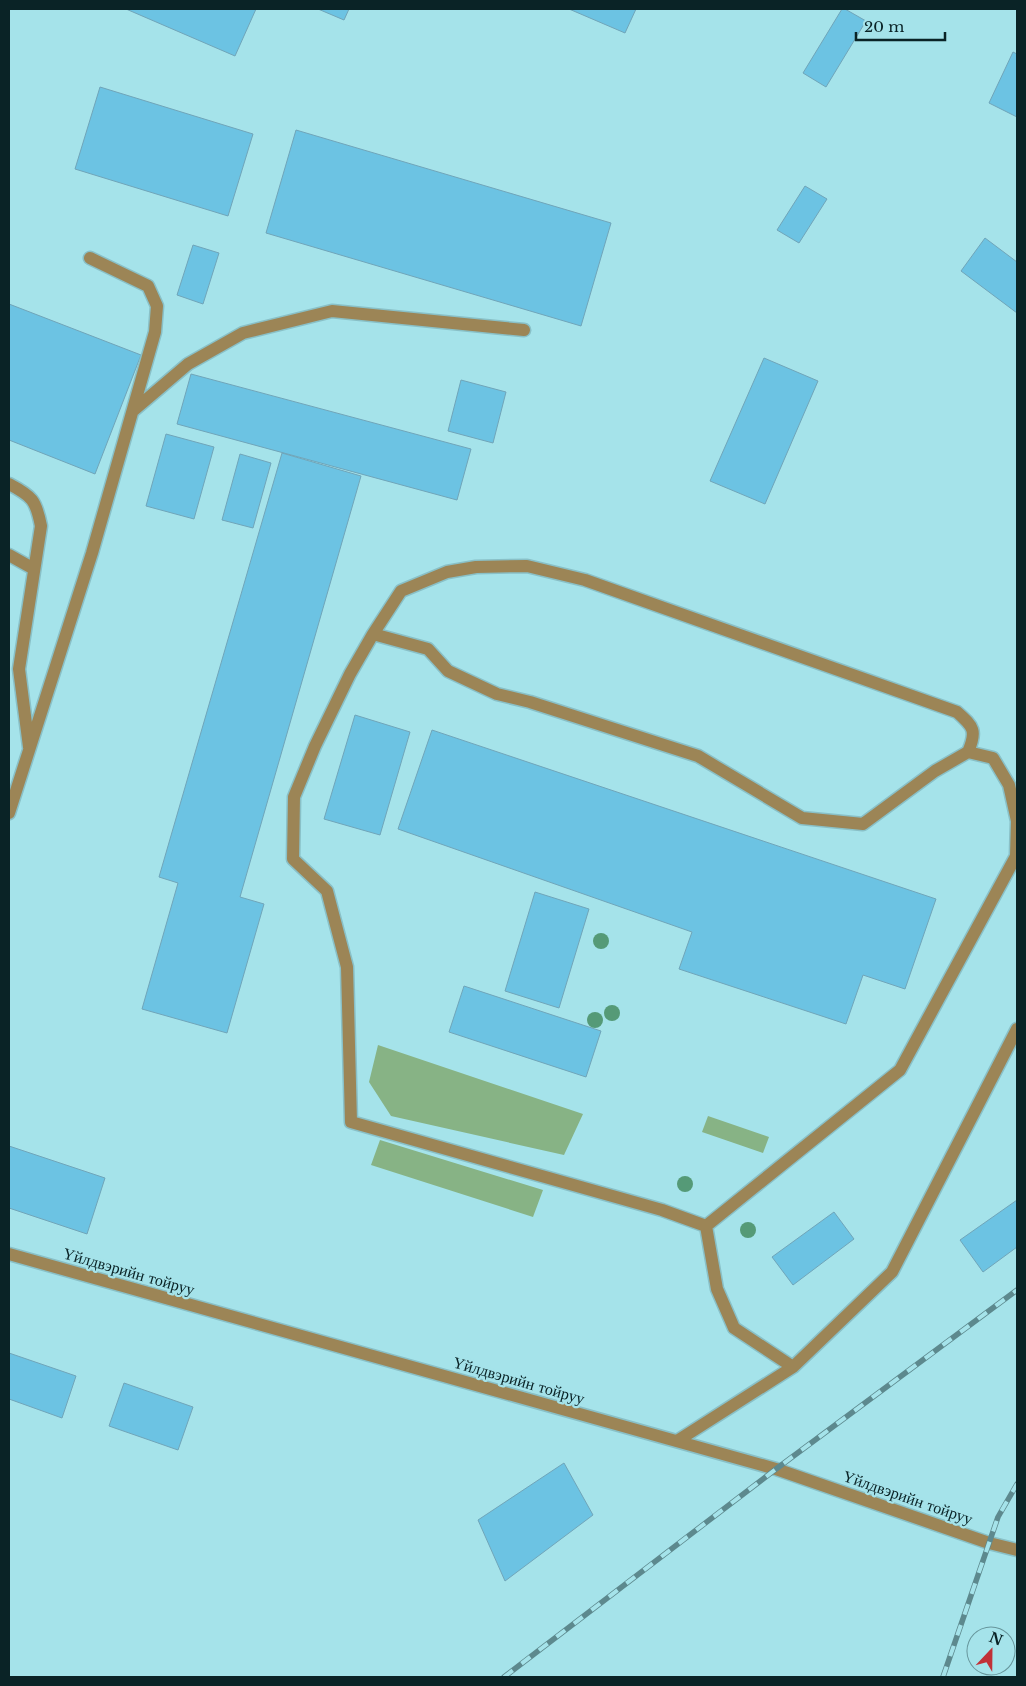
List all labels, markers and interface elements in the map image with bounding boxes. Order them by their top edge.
scale bar [856,10,945,42]
text: 20 m [864,17,904,36]
street label: Үйлдвэрийн тойруу [61,1243,197,1299]
street label: Үйлдвэрийн тойруу [451,1352,587,1408]
street label: Үйлдвэрийн тойруу [840,1465,976,1529]
north arrow [966,1626,1016,1676]
text: N [986,1628,1005,1650]

